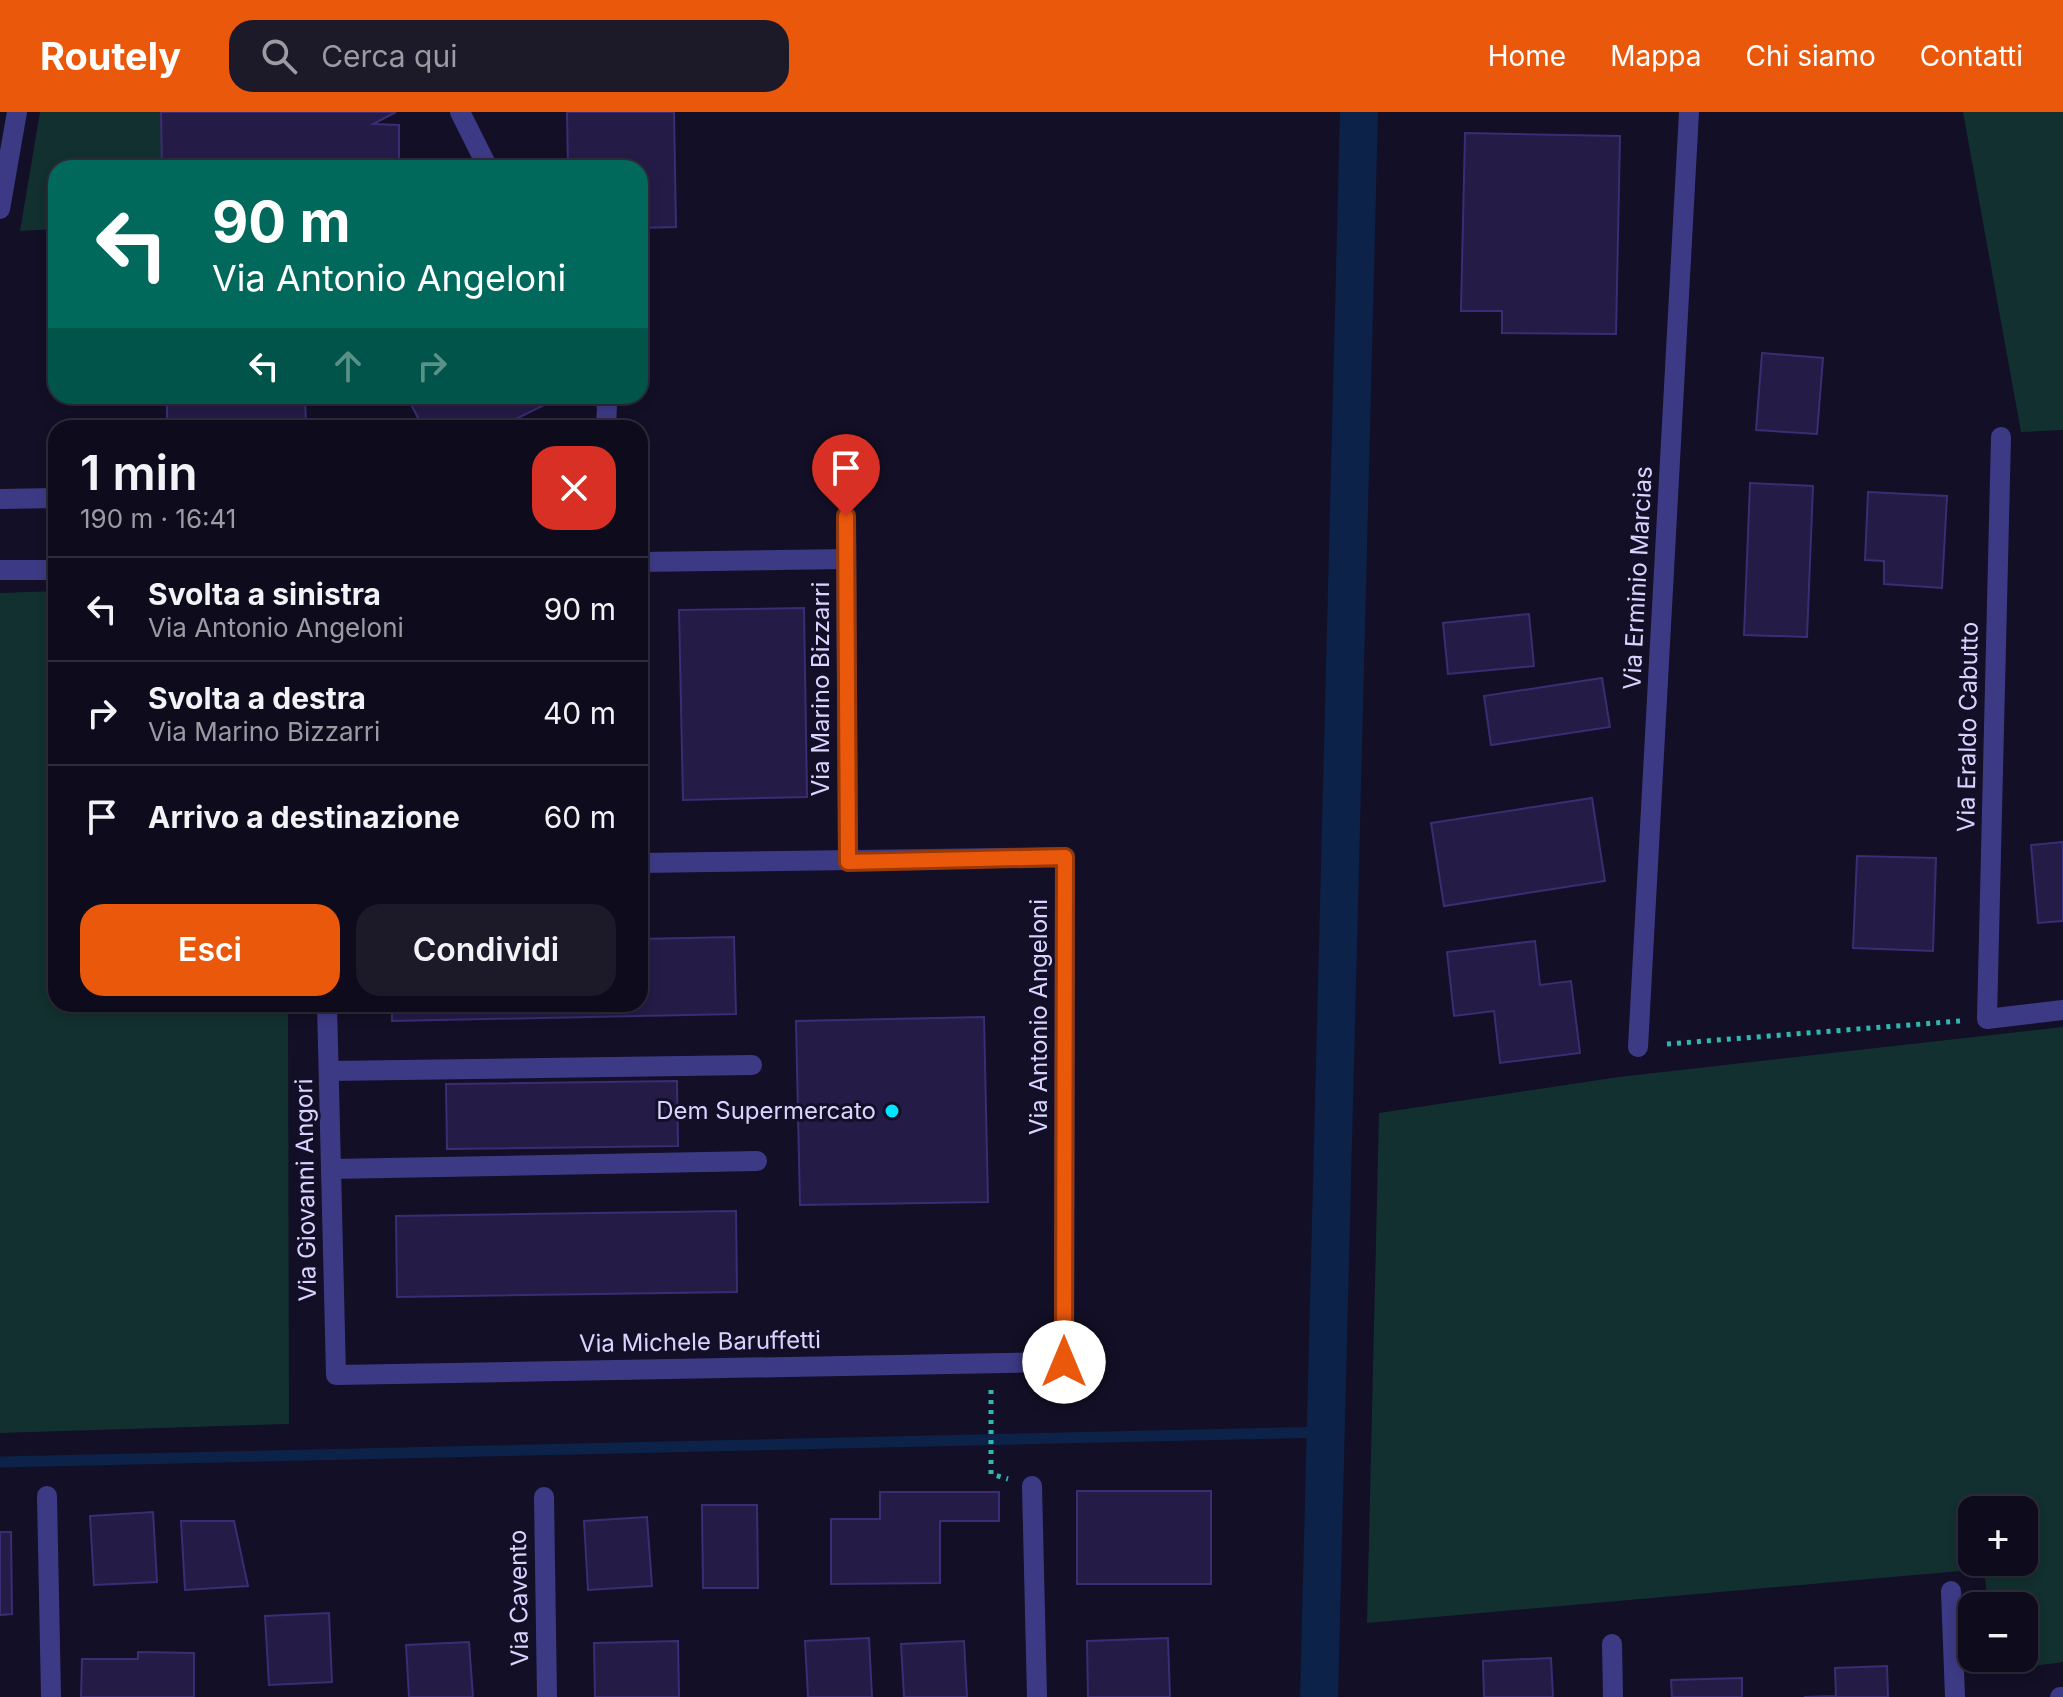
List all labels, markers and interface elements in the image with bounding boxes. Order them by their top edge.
search box [229,20,789,92]
text: Routely [40,33,181,79]
icon: search [257,34,301,78]
text: Cerca qui [321,38,458,74]
text: Home [1488,39,1566,73]
text: Mappa [1610,39,1702,73]
text: Chi siamo [1746,39,1876,73]
text: Contatti [1920,39,2023,73]
text: 90 m [212,188,351,256]
icon: left [80,192,184,296]
text: Via Antonio Angeloni [212,256,566,300]
icon: left [242,344,286,388]
icon: ahead [326,344,370,388]
icon: right [410,344,454,388]
pin [812,434,880,516]
text: 1 min [80,443,198,502]
button: close [532,446,616,530]
icon: arrive [824,446,868,490]
street label: Via Erminio Marcias [1617,465,1658,691]
text: 190 m · 16:41 [80,503,236,534]
text: Svolta a sinistra [148,576,381,612]
street label: Via Marino Bizzarri [806,582,835,796]
icon: left [80,587,124,631]
text: 90 m [544,591,616,627]
text: Via Antonio Angeloni [148,612,404,643]
street label: Via Eraldo Cabutto [1951,622,1984,832]
text: Svolta a destra [148,680,366,716]
icon: right [80,691,124,735]
text: 40 m [543,695,616,731]
text: Via Marino Bizzarri [148,716,380,747]
icon: arrive [80,795,124,839]
text: Arrivo a destinazione [148,799,460,835]
text: 60 m [544,799,616,835]
street label: Via Antonio Angeloni [1024,899,1053,1135]
button: Esci [80,904,340,996]
button: Condividi [356,904,616,996]
street label: Via Giovanni Angori [289,1078,322,1302]
place label: Dem Supermercato [656,1096,876,1125]
marker: Dem Supermercato [883,1102,901,1120]
position arrow [1022,1320,1106,1404]
street label: Via Michele Baruffetti [579,1325,821,1358]
map controls [1958,1496,2038,1672]
button: + [1958,1496,2038,1576]
street label: Via Cavento [503,1530,534,1666]
button: − [1958,1592,2038,1672]

